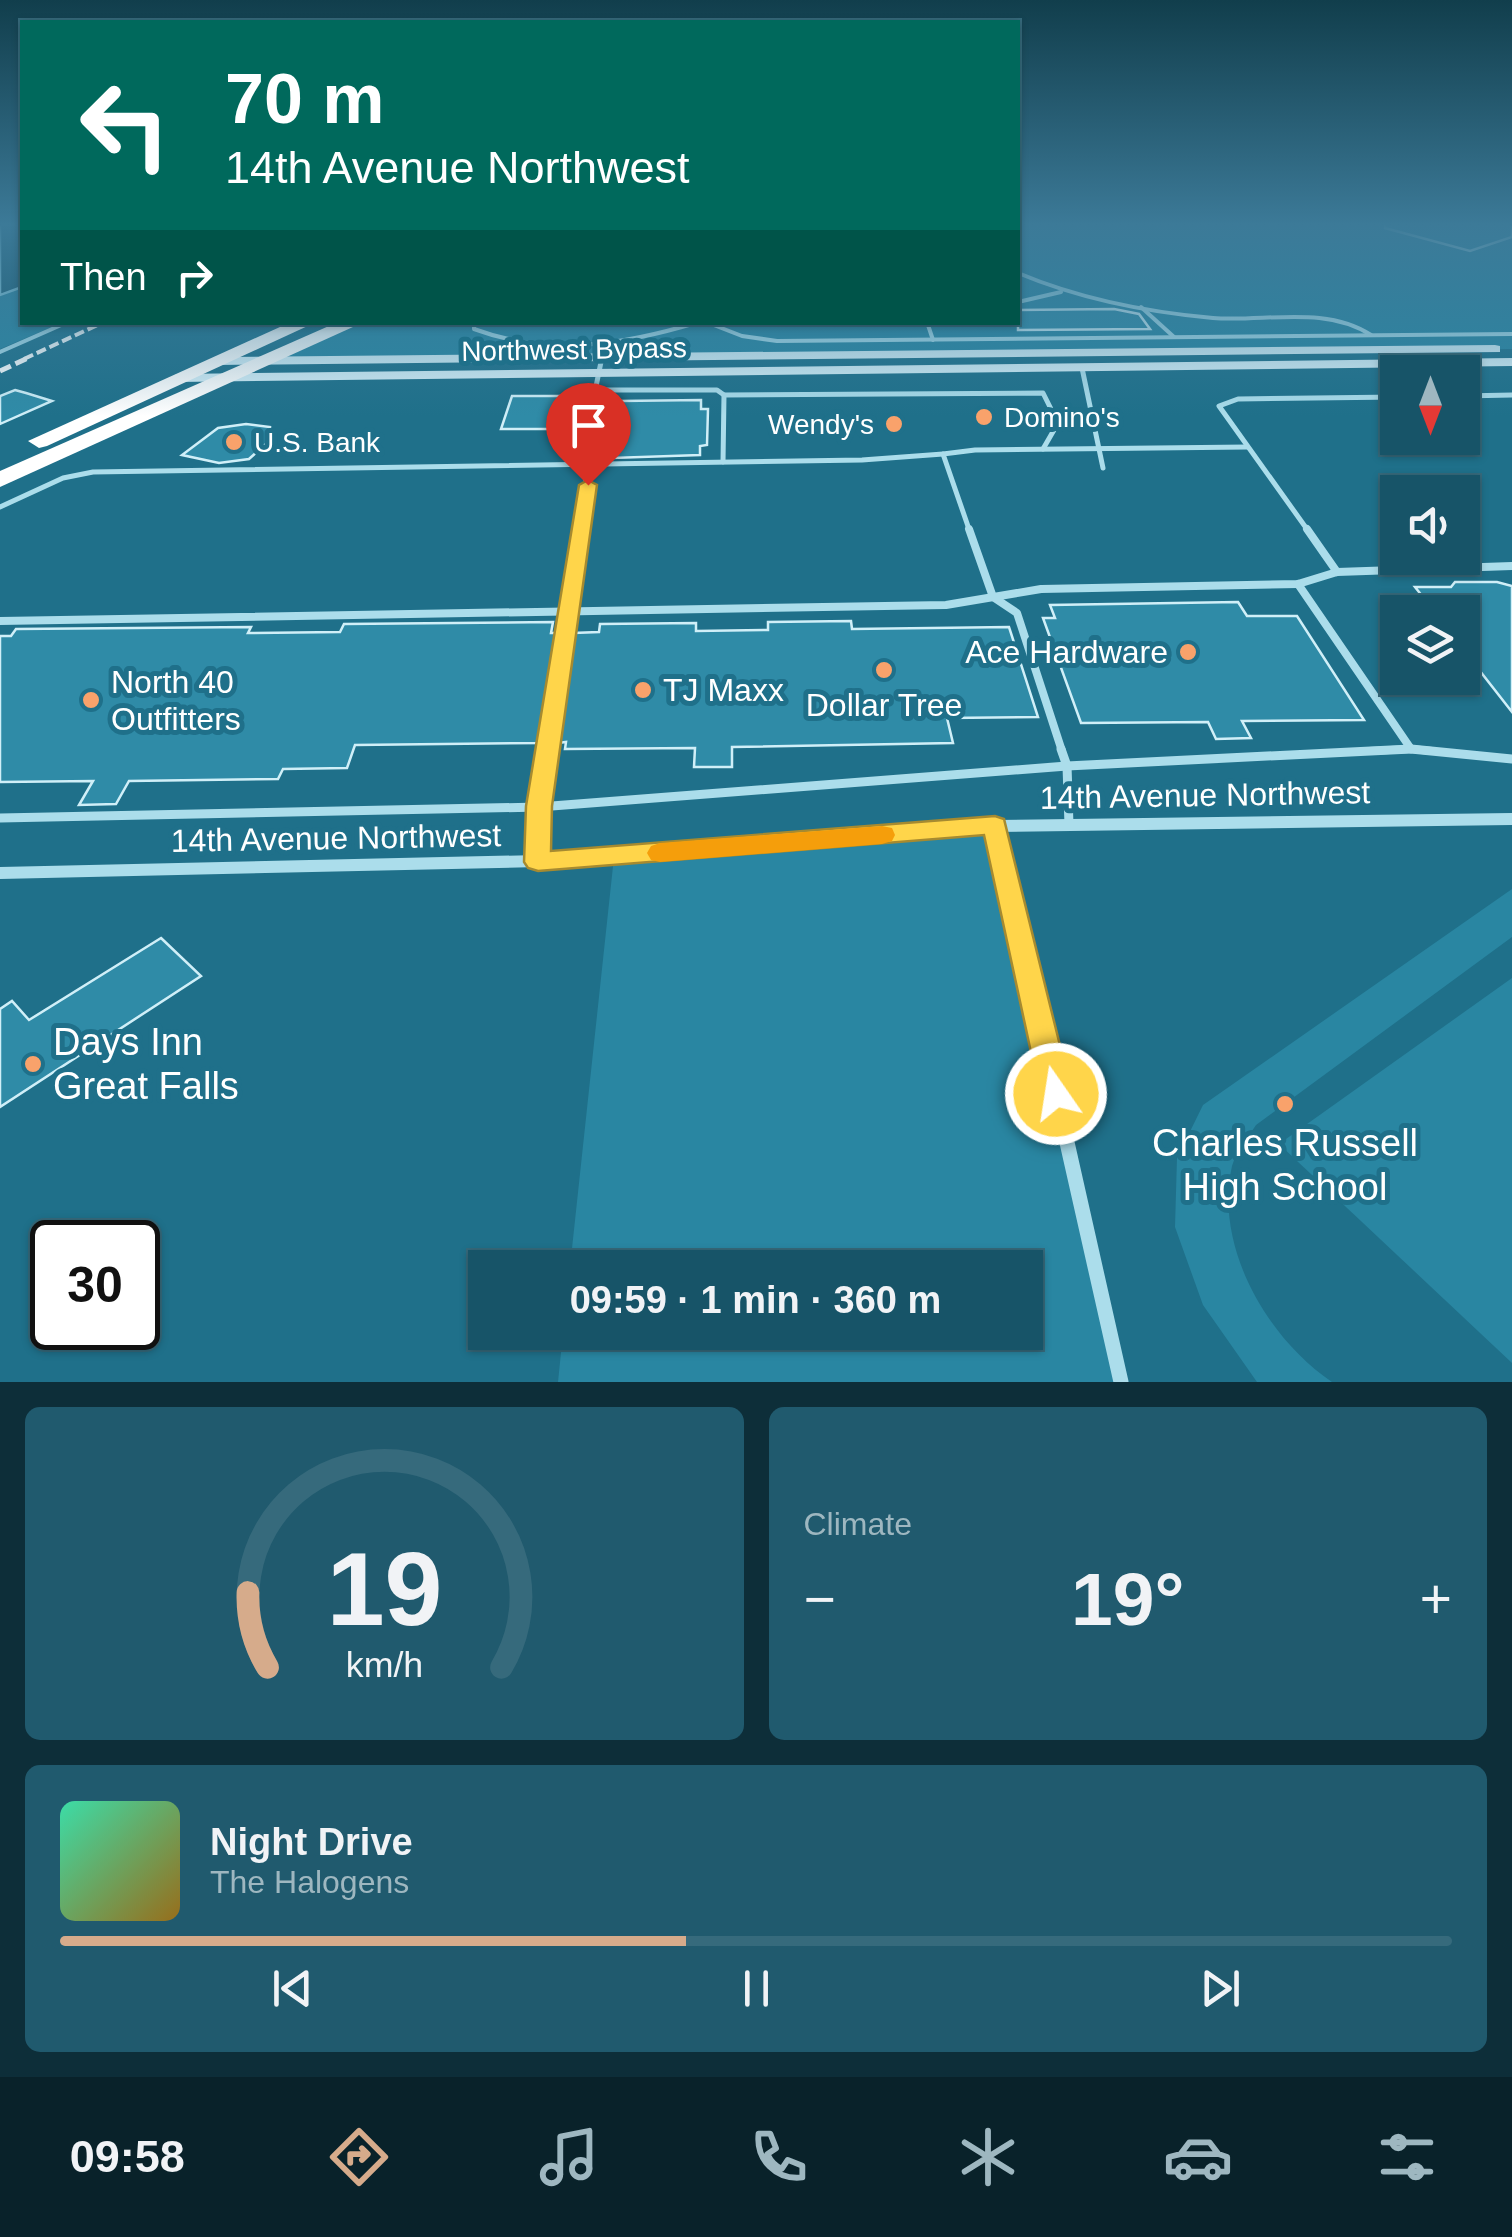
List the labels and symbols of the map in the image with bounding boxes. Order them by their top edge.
street label: Northwest Bypass [461,332,687,367]
north arrow [1380,355,1480,455]
pin [546,383,631,486]
place label: Domino's [1004,402,1120,433]
marker: Domino's [973,406,995,428]
place label: Wendy's [768,409,874,440]
marker: Wendy's [883,413,905,435]
place label: U.S. Bank [254,427,381,458]
marker: U.S. Bank [223,431,245,453]
place label: Ace Hardware [965,634,1168,670]
marker: Ace Hardware [1177,641,1199,663]
marker: Dollar Tree [873,659,895,681]
place label: North 40 Outfitters [111,664,241,737]
place label: TJ Maxx [663,672,784,708]
marker: TJ Maxx [632,679,654,701]
place label: Dollar Tree [806,687,962,723]
marker: North 40 Outfitters [80,689,102,711]
street label: 14th Avenue Northwest [1040,774,1371,816]
street label: 14th Avenue Northwest [171,817,502,859]
place label: Days Inn Great Falls [53,1021,239,1107]
position arrow [1004,1042,1108,1146]
marker: Days Inn Great Falls [22,1053,44,1075]
marker: Charles Russell High School [1274,1093,1296,1115]
place label: Charles Russell High School [1152,1122,1418,1208]
speed limit sign: 30 [30,1220,160,1350]

